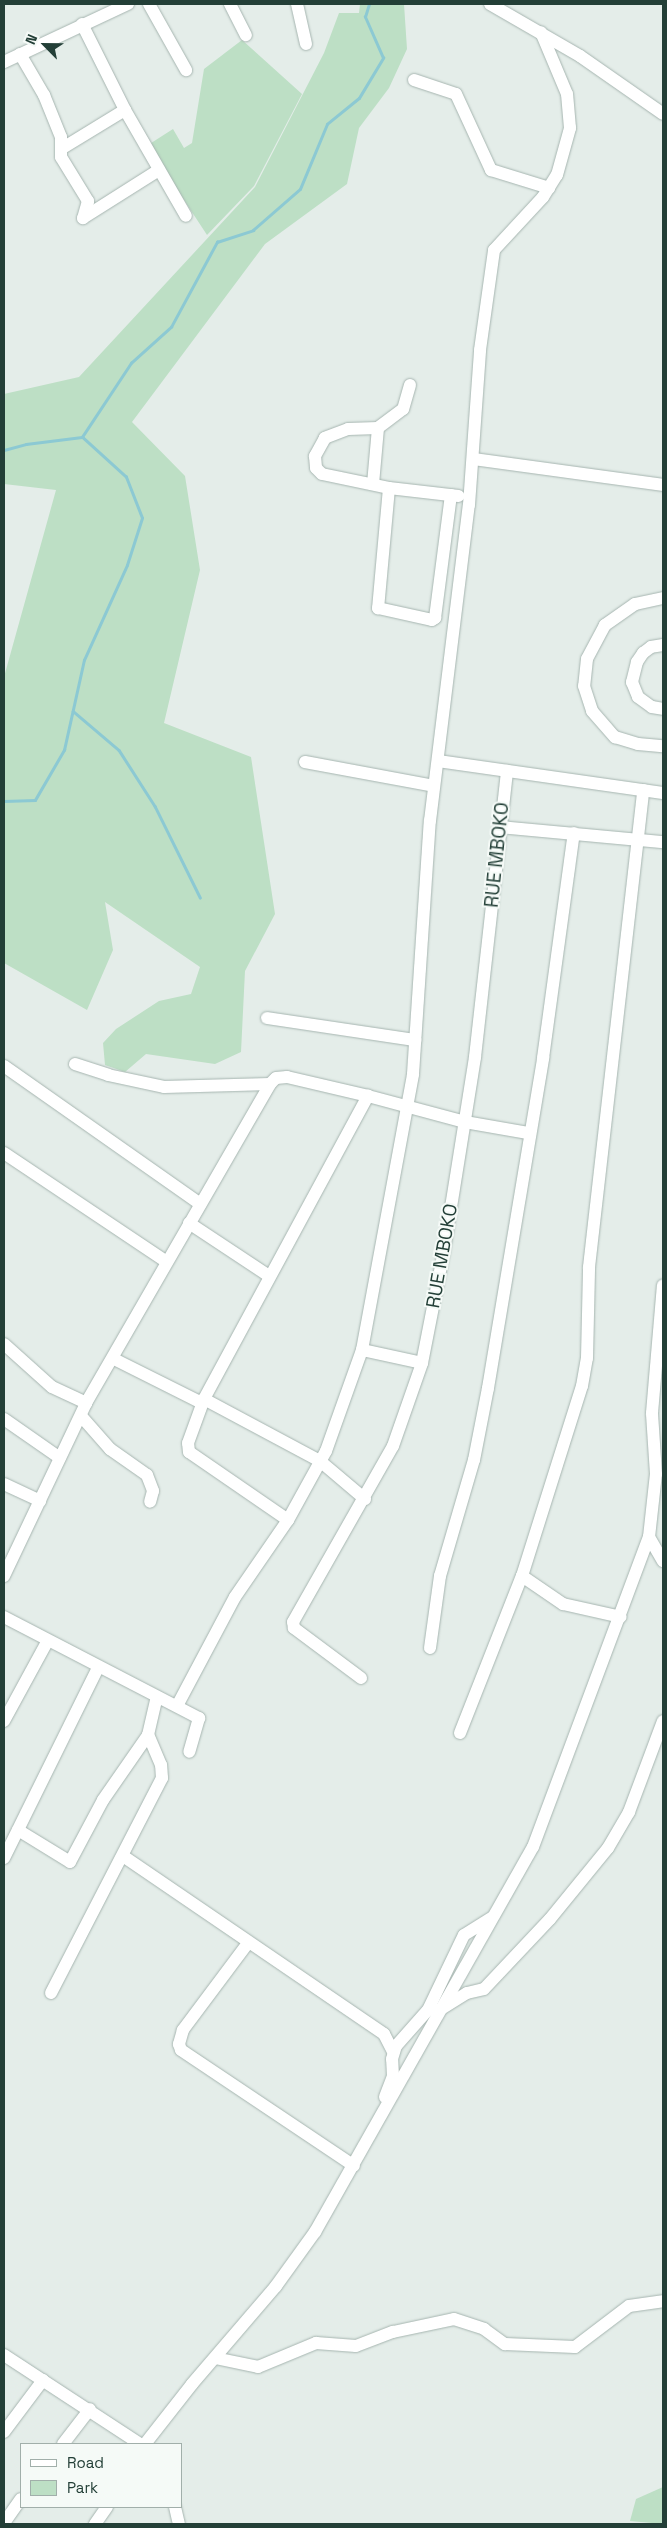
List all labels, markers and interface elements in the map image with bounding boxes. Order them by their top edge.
north arrow [20,20,70,70]
text: N [21,31,41,47]
street label: RUE MBOKO [480,801,514,909]
street label: RUE MBOKO [422,1202,462,1310]
legend [20,2443,182,2508]
text: Road [67,2453,104,2472]
text: Park [67,2478,98,2497]

